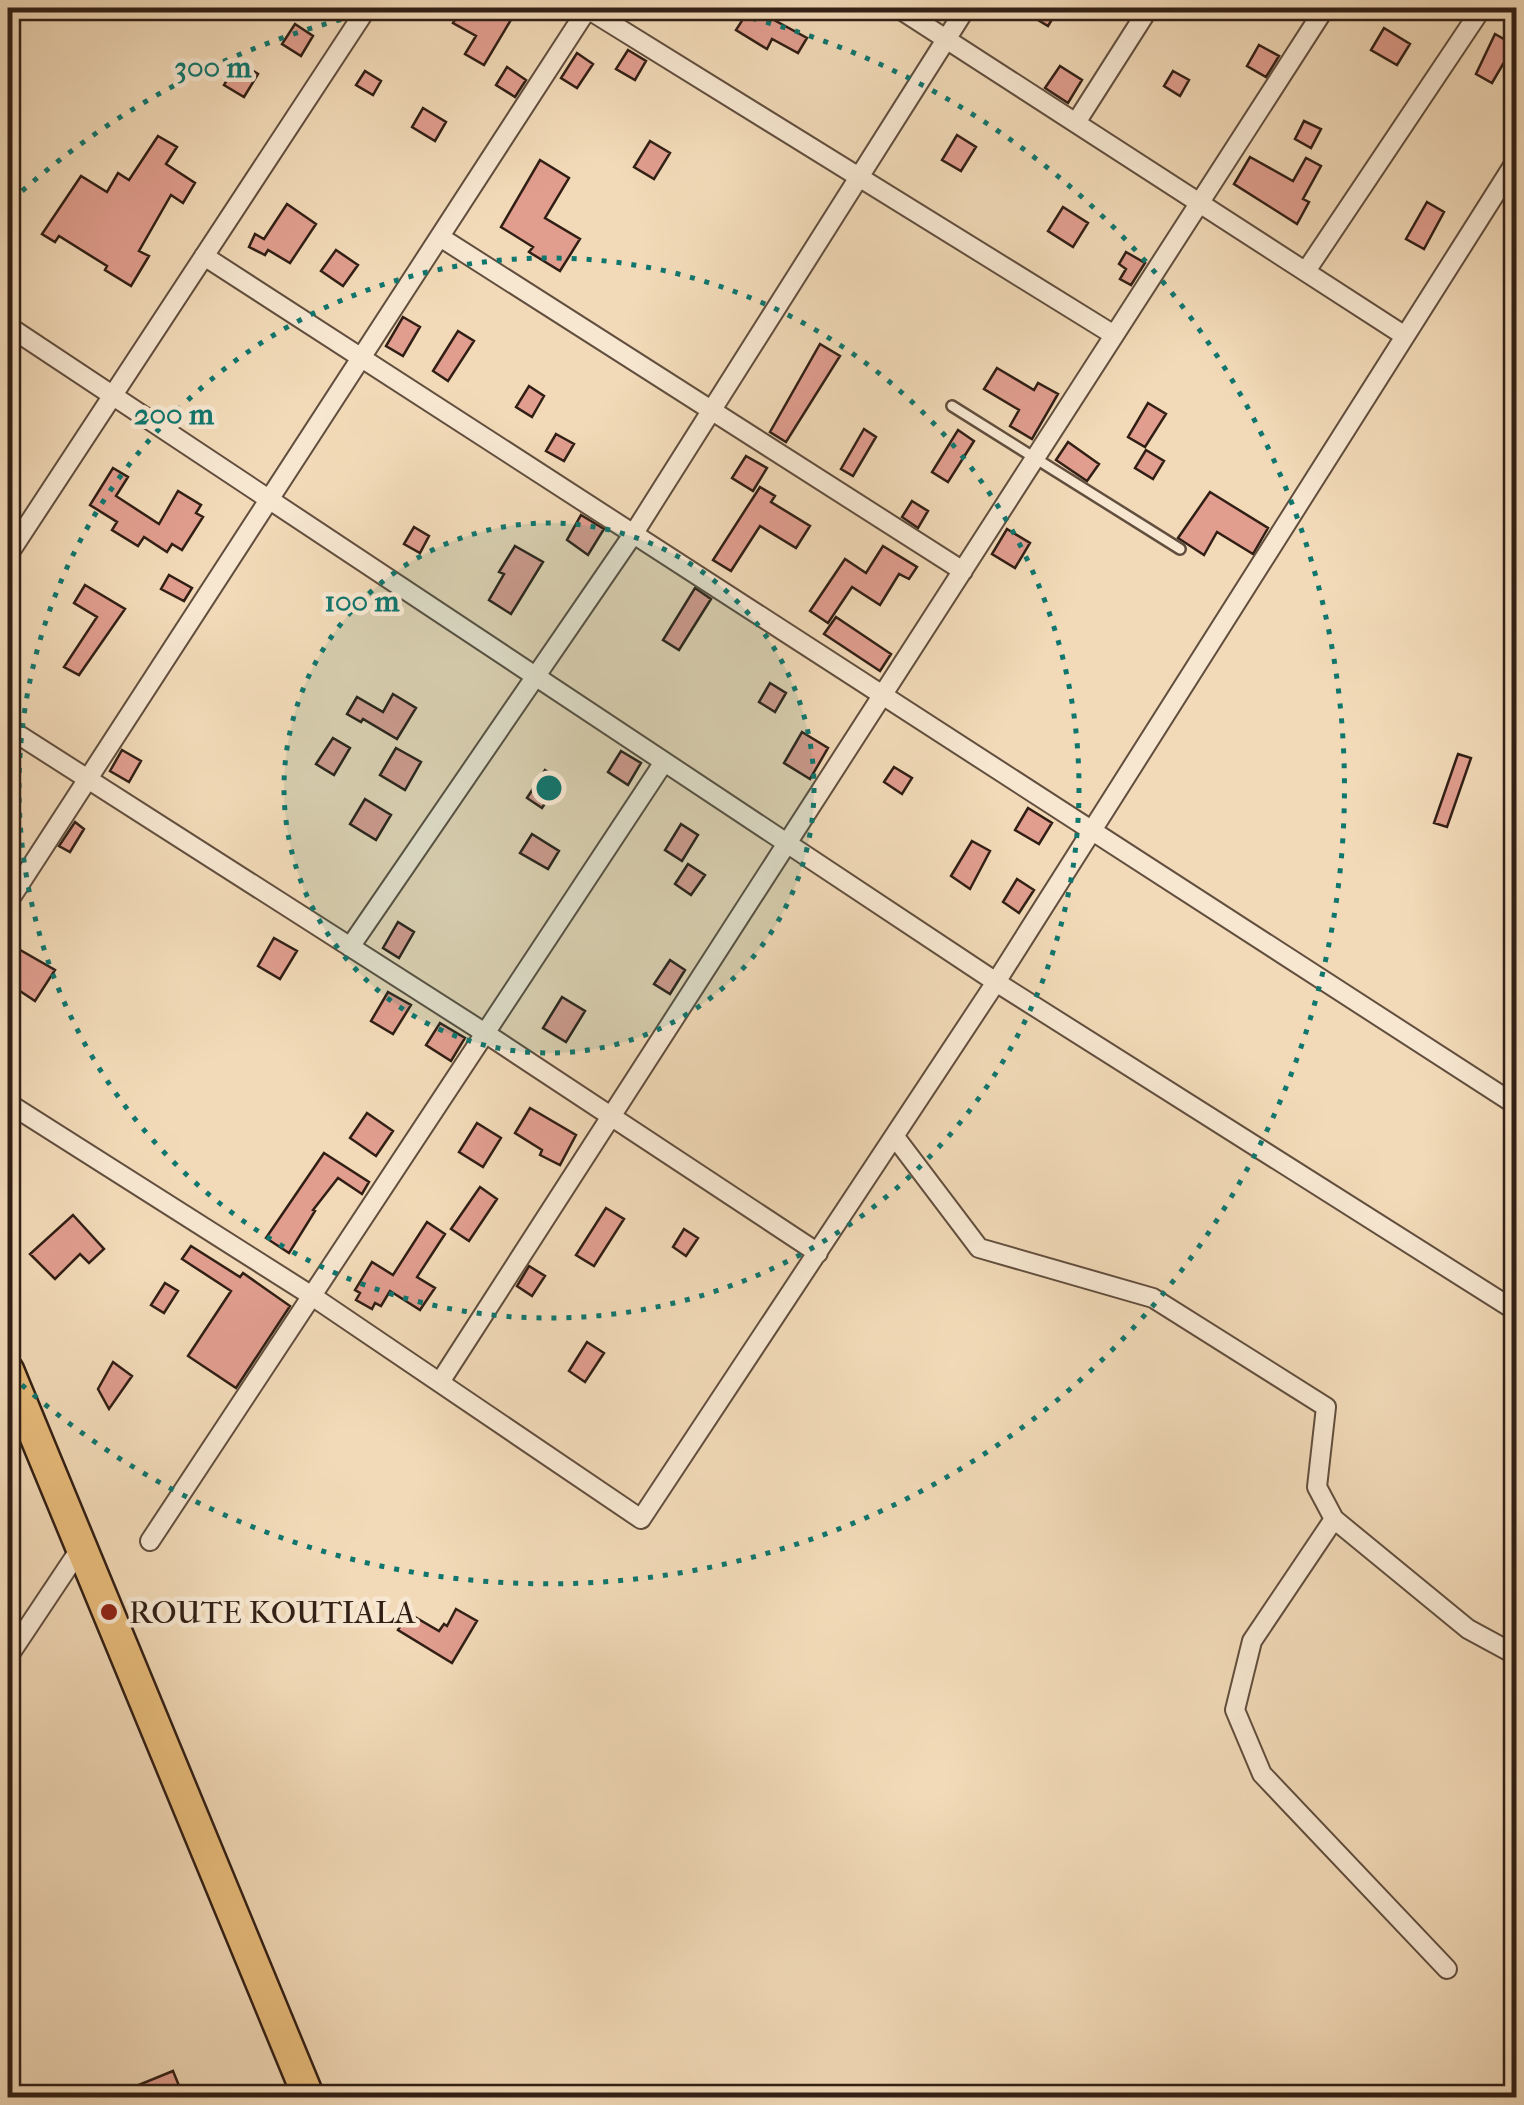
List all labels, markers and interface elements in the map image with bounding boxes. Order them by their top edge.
text: 300 m [175,50,252,85]
text: 200 m [134,397,215,432]
text: 100 m [324,584,401,619]
centre of rings [531,770,567,806]
place label: ROUTE KOUTIALA [129,1594,416,1631]
marker: ROUTE KOUTIALA [98,1601,120,1623]

